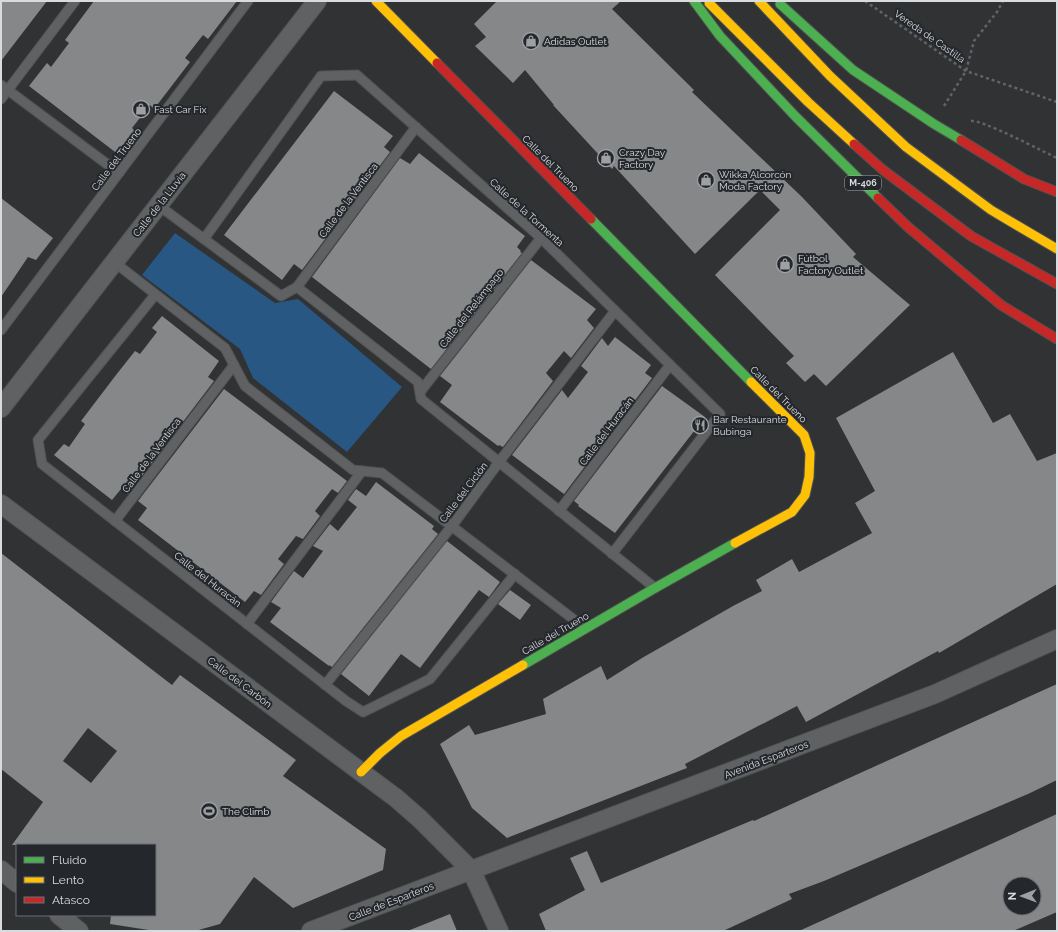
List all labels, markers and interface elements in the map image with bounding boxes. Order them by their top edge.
street label: Vereda de Castilla [892,8,967,65]
shop icon: Adidas Outlet [521,31,541,51]
place label: Adidas Outlet [544,36,607,47]
shop icon: Fast Car Fix [131,99,151,119]
place label: Fast Car Fix [154,104,207,115]
street label: Calle del Trueno [89,126,143,193]
street label: Calle del Trueno [520,133,581,194]
place label: Crazy Day Factory [619,147,666,170]
shop icon: Crazy Day Factory [596,148,616,168]
street label: Calle de la Ventisca [317,161,380,240]
place label: Wikka Alcorcón Moda Factory [719,169,792,192]
street label: Calle de la Lluvia [131,170,188,239]
shop icon: Wikka Alcorcón Moda Factory [696,170,716,190]
street label: Calle de la Tormenta [488,176,566,248]
road number: M-406 [845,176,881,190]
place label: Fútbol Factory Outlet [798,253,864,276]
shop icon: Fútbol Factory Outlet [775,254,795,274]
street label: Calle del Relámpago [437,267,505,350]
street label: Calle del Trueno [748,364,809,425]
street label: Calle del Huracán [577,395,636,467]
place label: Bar Restaurante Bubinga [713,414,787,437]
restaurant icon: Bar Restaurante Bubinga [690,415,710,435]
street label: Calle de la Ventisca [120,416,183,495]
street label: Calle del Ciclón [437,460,490,524]
street label: Calle del Huracán [172,550,244,609]
street label: Calle del Trueno [520,610,591,657]
street label: Calle del Carbón [206,655,274,710]
street label: Avenida Esparteros [723,738,810,781]
sports icon: The Climb [199,801,219,821]
place label: The Climb [222,806,269,817]
legend [16,844,156,916]
text: Fluido [52,853,87,867]
text: Lento [52,873,84,887]
north arrow [1002,876,1042,916]
street label: Calle de Esparteros [347,880,435,923]
text: N [1006,892,1019,900]
text: Atasco [52,893,90,907]

